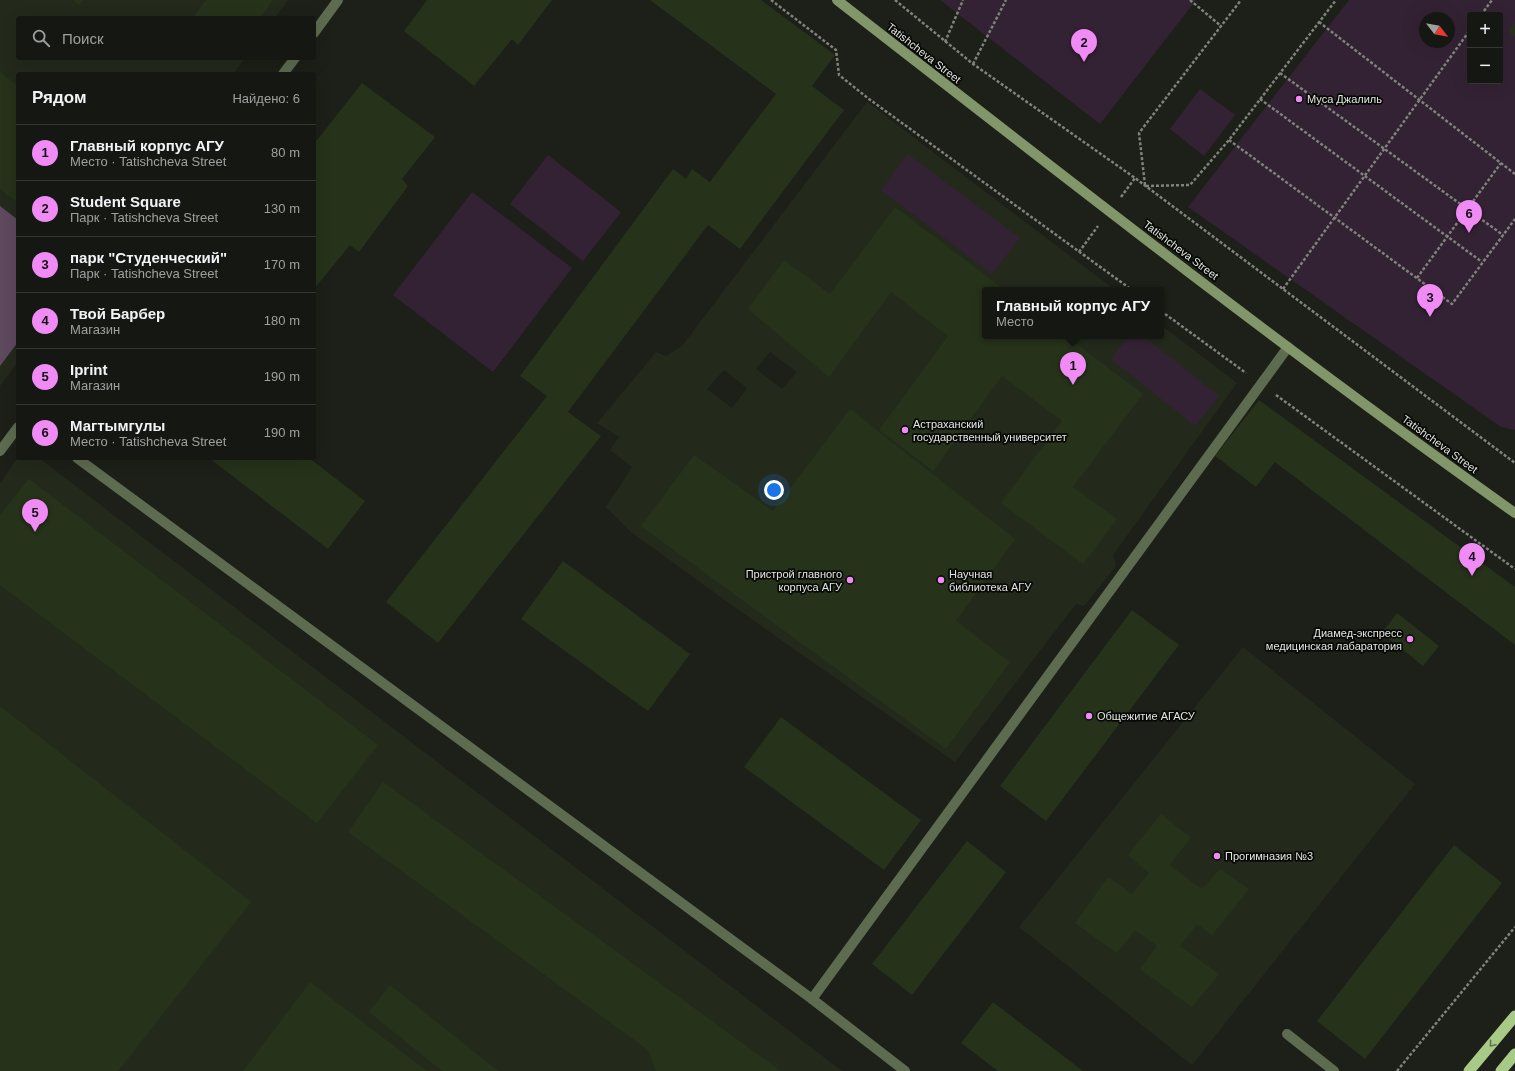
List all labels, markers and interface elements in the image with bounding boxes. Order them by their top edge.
north arrow [1419,12,1455,48]
map controls [1467,12,1503,84]
button: + [1467,12,1503,48]
search box [16,16,316,60]
street label: Tatishcheva Street [885,20,963,86]
icon: search [30,27,52,49]
pin: 2 [1071,29,1097,62]
text: Поиск [62,30,104,47]
button: − [1467,48,1503,84]
text: Рядом [32,88,87,107]
text: Найдено: 6 [232,91,300,106]
place label: Муса Джалиль [1307,93,1382,105]
marker: Муса Джалиль [1294,94,1304,104]
text: Главный корпус АГУ [70,137,224,154]
text: 1 [41,145,49,160]
text: 80 m [271,145,300,160]
text: Место · Tatishcheva Street [70,154,226,169]
text: Student Square [70,193,181,210]
pin: 6 [1456,200,1482,233]
text: 2 [41,201,49,216]
text: 130 m [264,201,300,216]
text: Парк · Tatishcheva Street [70,210,218,225]
street label: Tatishcheva Street [1141,218,1221,282]
text: парк "Студенческий" [70,249,227,266]
text: 3 [41,257,49,272]
text: 170 m [264,257,300,272]
text: Парк · Tatishcheva Street [70,266,218,281]
pin: 3 [1417,284,1443,317]
popup [982,287,1164,339]
text: Главный корпус АГУ [996,297,1150,314]
text: Твой Барбер [70,305,165,322]
text: 4 [41,313,49,328]
text: 180 m [264,313,300,328]
text: Место [996,314,1034,329]
text: Магазин [70,322,120,337]
pin: 1 [1060,352,1086,385]
text: Iprint [70,361,108,378]
text: 5 [41,369,49,384]
text: 190 m [264,369,300,384]
text: Магазин [70,378,120,393]
street label: Tatishcheva Street [1400,413,1480,475]
text: Магтымгулы [70,417,165,434]
place label: Астраханский государственный университет [913,418,1067,443]
text: 6 [41,425,49,440]
text: 190 m [264,425,300,440]
marker: Астраханский государственный университет [900,425,910,435]
text: Место · Tatishcheva Street [70,434,226,449]
your location [764,480,784,500]
pin: 5 [22,499,48,532]
pin: 4 [1459,543,1485,576]
place label: Пристрой главного корпуса АГУ [746,568,843,593]
place label: Научная библиотека АГУ [949,568,1032,593]
marker: Пристрой главного корпуса АГУ [845,575,855,585]
marker: Научная библиотека АГУ [936,575,946,585]
place label: Диамед-экспресс медицинская лабаратория [1266,627,1402,652]
marker: Диамед-экспресс медицинская лабаратория [1405,634,1415,644]
place label: Общежитие АГАСУ [1097,710,1196,722]
marker: Общежитие АГАСУ [1084,711,1094,721]
place label: Прогимназия №3 [1225,850,1313,862]
marker: Прогимназия №3 [1212,851,1222,861]
one-way arrow [1490,1039,1497,1046]

